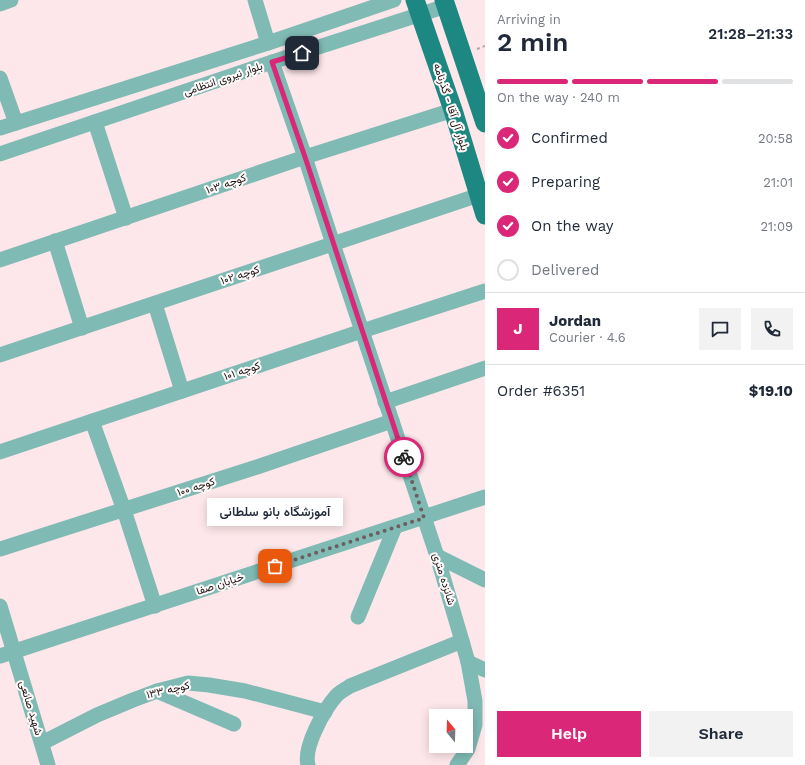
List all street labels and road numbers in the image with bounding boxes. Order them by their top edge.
street label: بلوار نیروی انتظامی [182,59,264,99]
street label: بلوار آل آقا - گذرنامه [431,62,471,152]
street label: کوچه ۱۰۳ [204,171,248,198]
street label: کوچه ۱۰۲ [219,263,262,288]
street label: کوچه ۱۰۱ [222,359,262,384]
street label: کوچه ۱۰۰ [175,475,217,500]
street label: شانزده متری [430,551,458,607]
street label: خیابان صفا [195,570,245,598]
street label: شهید صانعی [17,679,46,737]
street label: کوچه ۱۳۳ [145,679,191,702]

